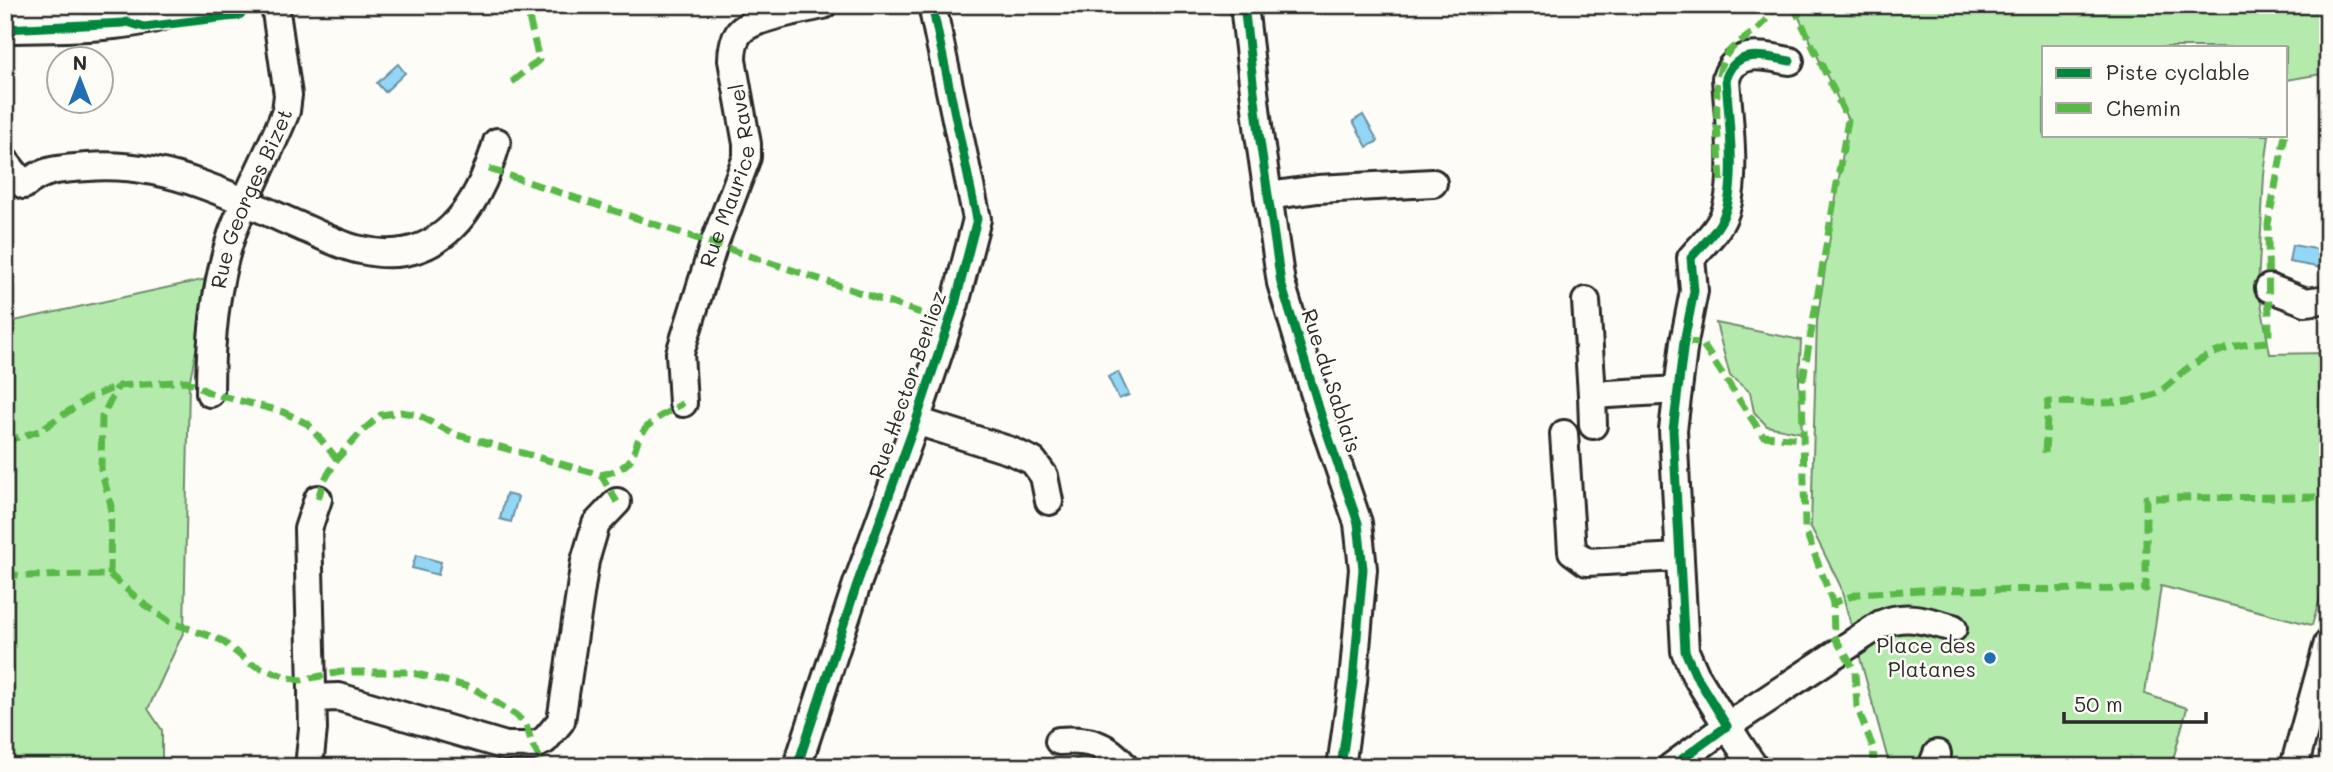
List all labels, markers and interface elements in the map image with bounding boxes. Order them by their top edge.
north arrow [46,46,116,116]
legend [2042,46,2288,136]
text: N [73,50,87,75]
text: Piste cyclable [2106,58,2250,85]
street label: Rue Maurice Ravel [693,82,759,270]
text: Chemin [2106,94,2181,121]
street label: Rue Georges Bizet [204,104,298,291]
street label: Rue Hector Berlioz [862,287,951,482]
street label: Rue du Sablais [1296,305,1368,456]
place label: Place des Platanes [1876,631,1976,682]
marker: Place des Platanes [1982,650,1998,666]
scale bar [2064,681,2205,725]
text: 50 m [2074,690,2123,717]

